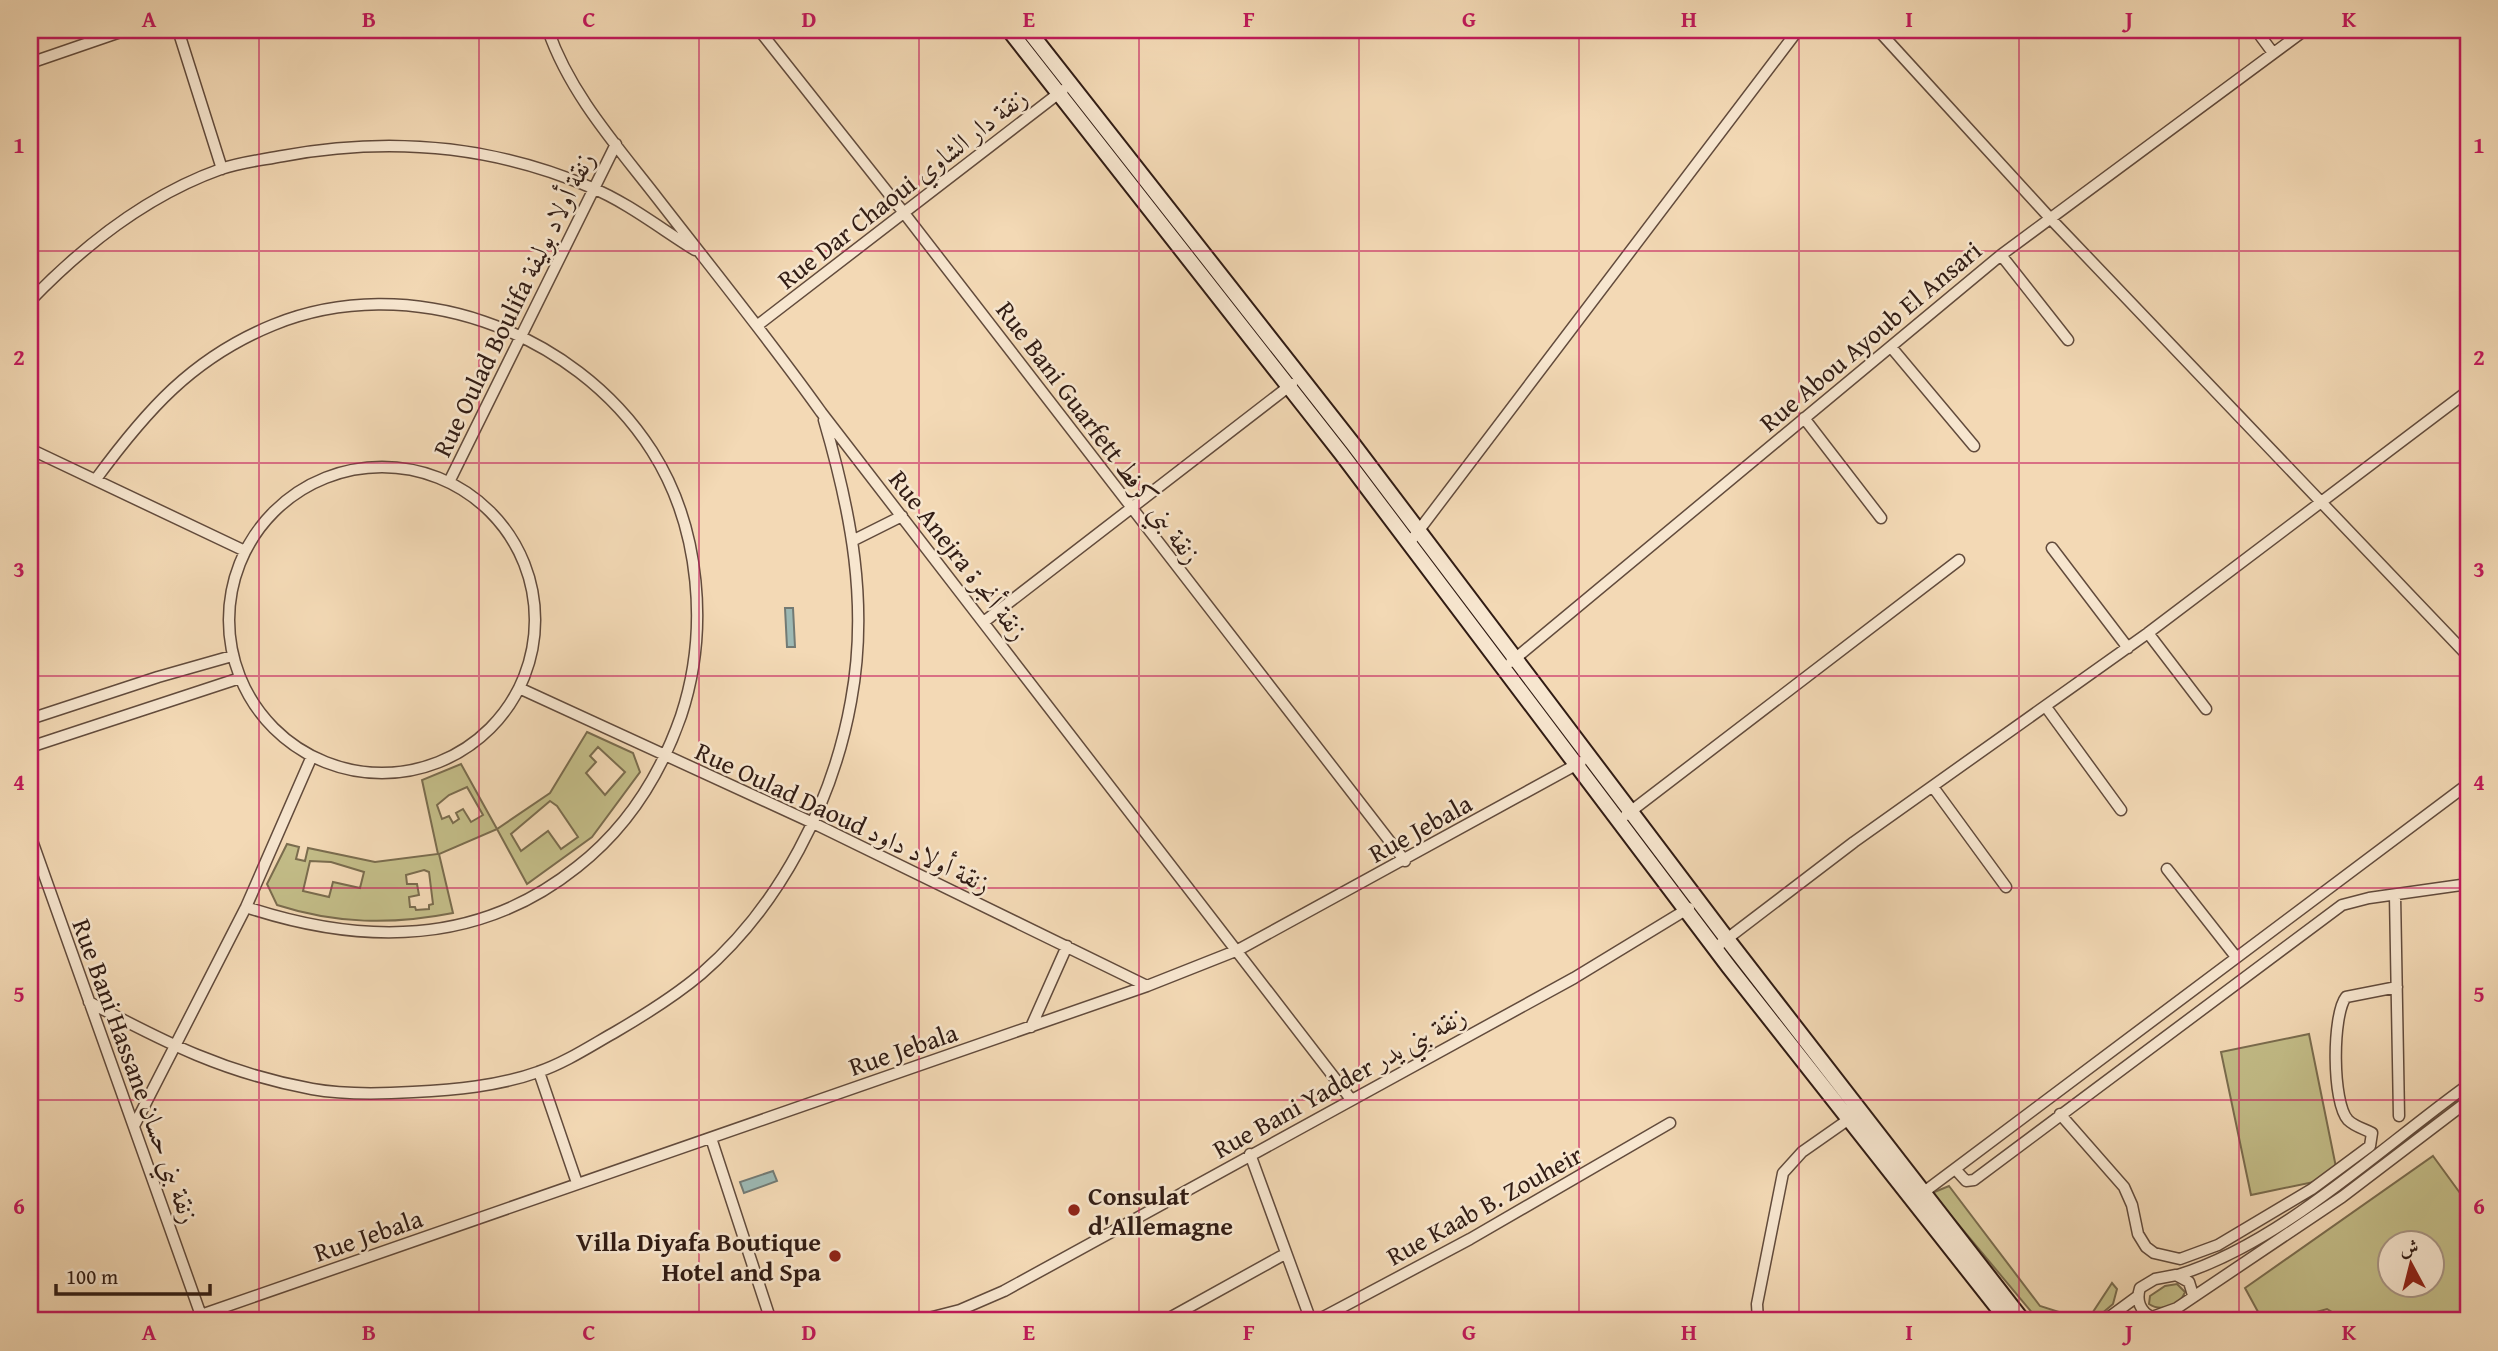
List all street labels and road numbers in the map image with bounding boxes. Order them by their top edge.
street label: Rue Dar Chaoui زنقة دار الشاوي [769,78,1037,300]
street label: Rue Oulad Boulifa زنقة أولاد بوليفة [422,145,604,463]
street label: Rue Abou Ayoub El Ansari [1750,231,1990,441]
street label: Rue Bani Guarfett زنقة بني كرفط [984,292,1211,574]
street label: Rue Anejra زنقة أنجرة [880,461,1038,649]
street label: Rue Oulad Daoud زنقة أولاد داود [689,731,997,903]
street label: Rue Jebala [1361,783,1479,872]
street label: Rue Bani Hassane زنقة بني حسان [59,913,209,1230]
street label: Rue Bani Yadder زنقة بني يدر [1205,996,1475,1172]
street label: Rue Jebala [843,1012,963,1086]
street label: Rue Kaab B. Zouheir [1379,1135,1589,1275]
street label: Rue Jebala [308,1198,428,1272]

